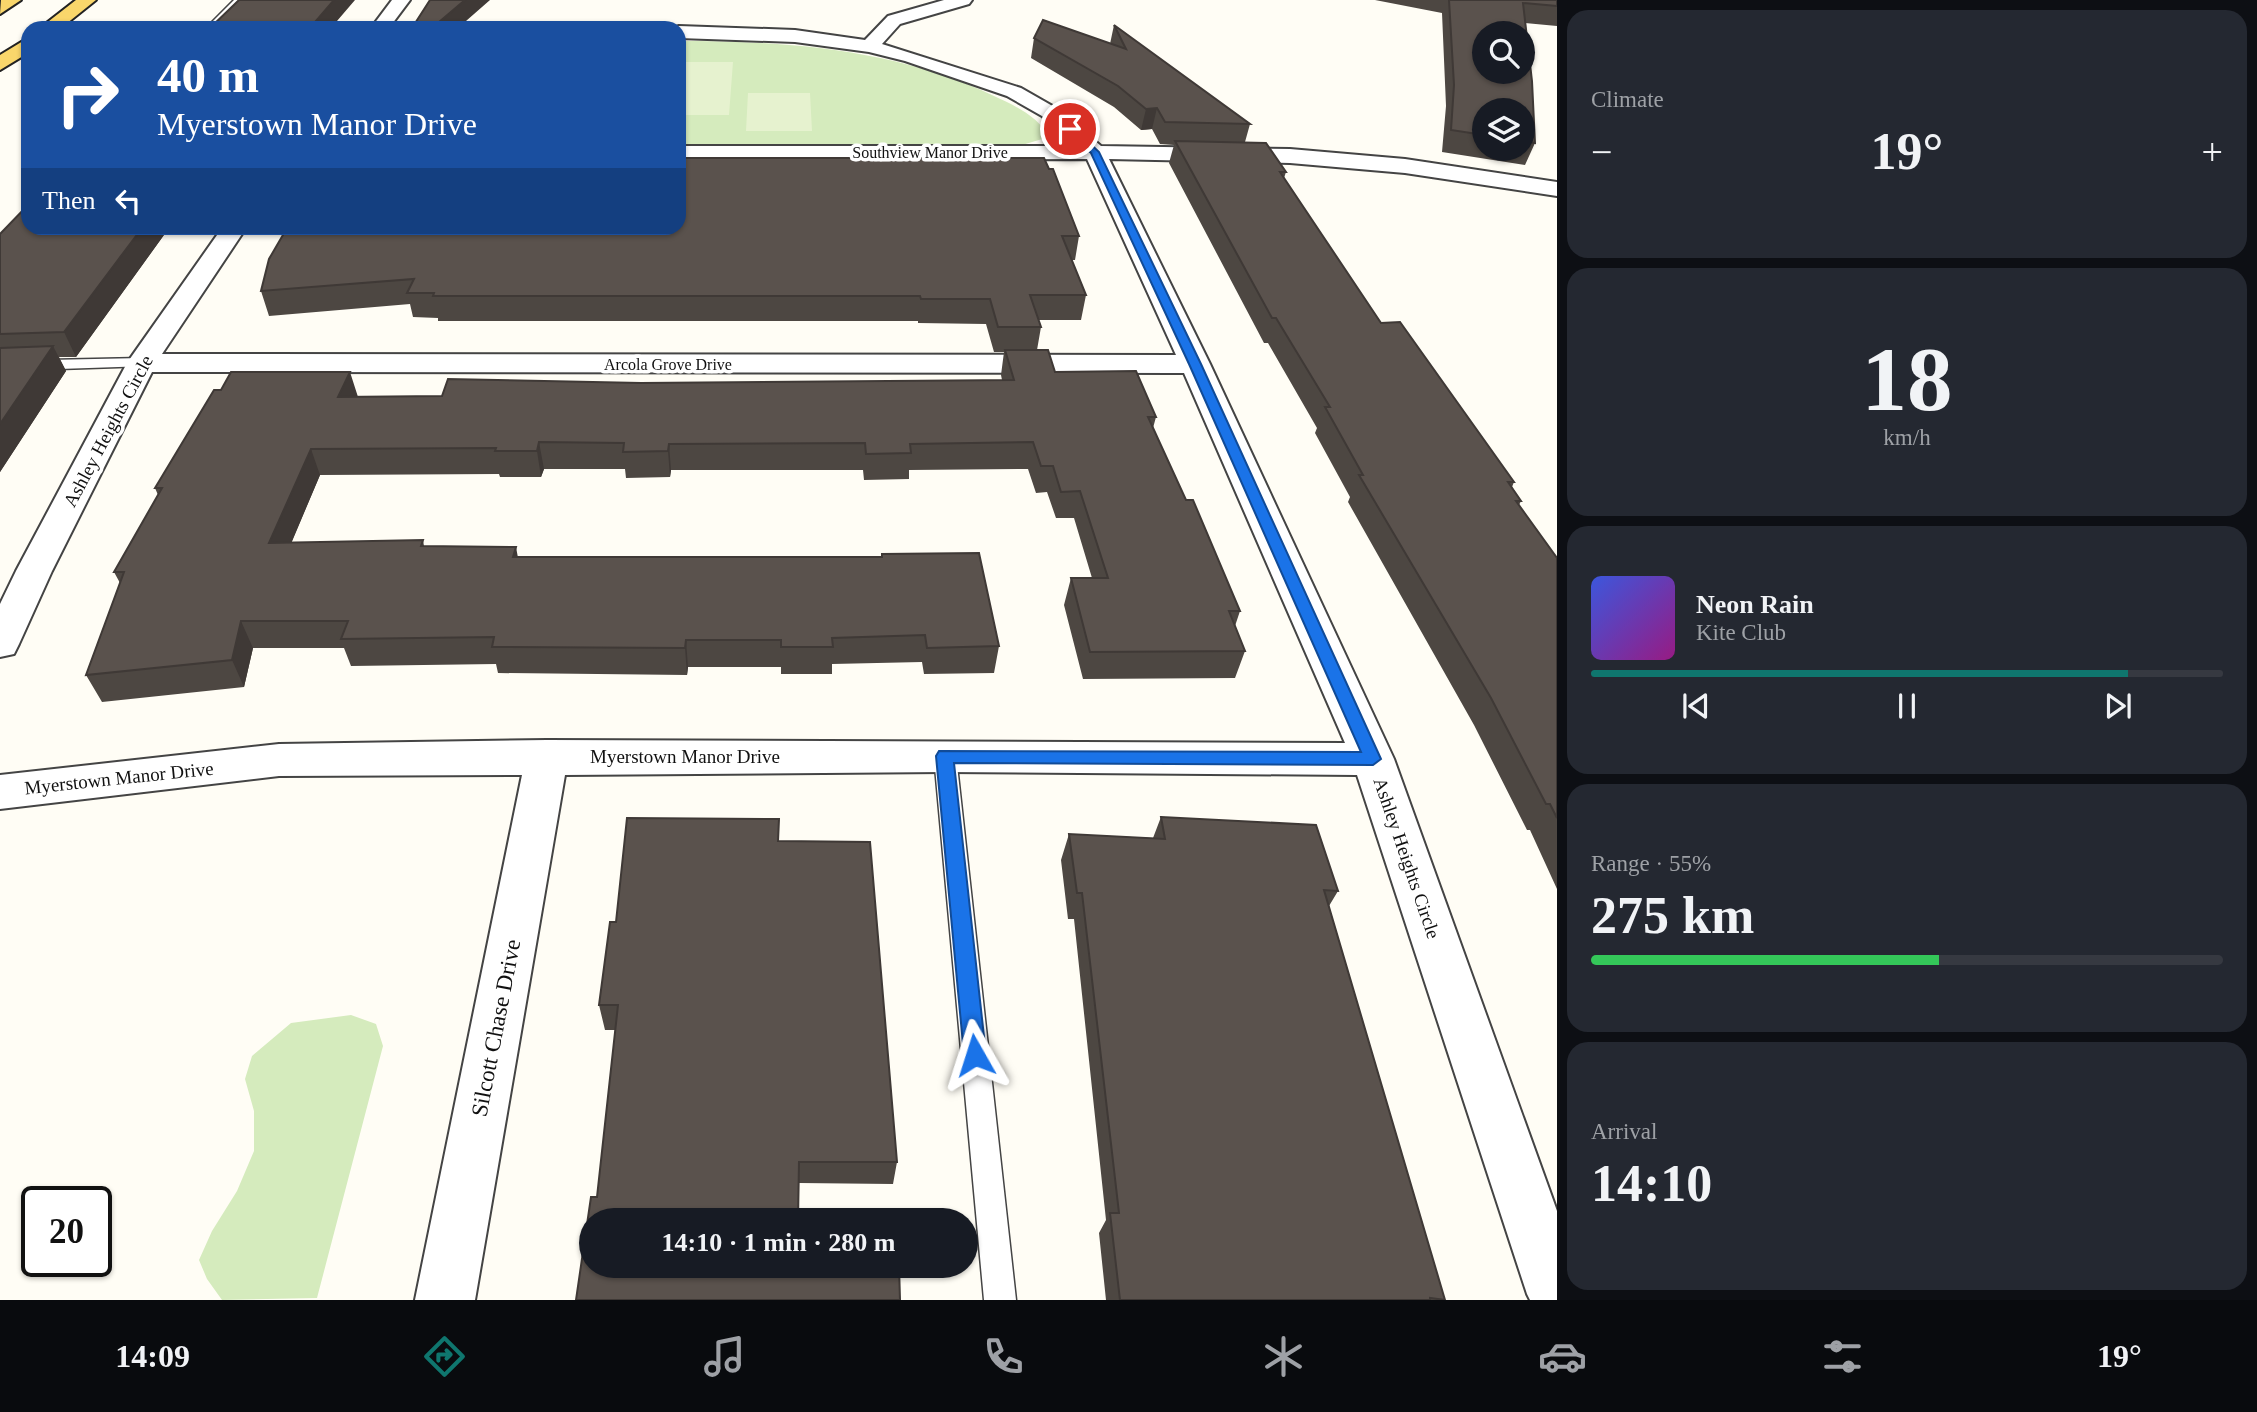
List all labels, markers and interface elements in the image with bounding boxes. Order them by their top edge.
map controls [1472,21,1535,161]
button: search [1472,21,1535,84]
text: 40 m [157,48,259,103]
icon: right [42,49,133,140]
text: Climate [1591,87,1664,112]
button: layers [1472,98,1535,161]
pin [1040,99,1100,159]
text: Myerstown Manor Drive [157,106,477,142]
icon: arrive [1051,110,1089,148]
text: 19° [1871,123,1943,180]
text: − [1591,131,1612,173]
text: + [2202,131,2223,173]
street label: Southview Manor Drive [852,144,1008,161]
icon: left [109,182,147,220]
text: Then [42,186,95,215]
text: 18 [1862,329,1953,430]
street label: Ashley Heights Circle [59,352,157,510]
street label: Arcola Grove Drive [604,356,732,373]
text: km/h [1883,425,1931,450]
text: Neon Rain [1696,590,1814,619]
text: Kite Club [1696,620,1786,645]
icon: previous [1677,687,1715,725]
icon: pause [1888,687,1926,725]
icon: next [2099,687,2137,725]
street label: Myerstown Manor Drive [590,746,780,767]
street label: Myerstown Manor Drive [23,758,215,798]
street label: Ashley Heights Circle [1370,775,1444,941]
text: Range · 55% [1591,851,1711,876]
text: 275 km [1591,887,1754,944]
street label: Silcott Chase Drive [467,937,525,1119]
position arrow [938,1018,1012,1092]
text: Arrival [1591,1119,1657,1144]
text: 14:10 [1591,1155,1712,1212]
speed limit sign: 20 [21,1186,112,1277]
text: 14:10 · 1 min · 280 m [662,1228,896,1257]
icon: directions [420,1332,469,1381]
icon: music [700,1332,749,1381]
icon: phone [979,1332,1028,1381]
icon: climate [1259,1332,1308,1381]
icon: car [1538,1332,1587,1381]
icon: filters [1818,1332,1867,1381]
text: 14:09 [115,1338,190,1374]
text: 19° [2097,1338,2142,1374]

